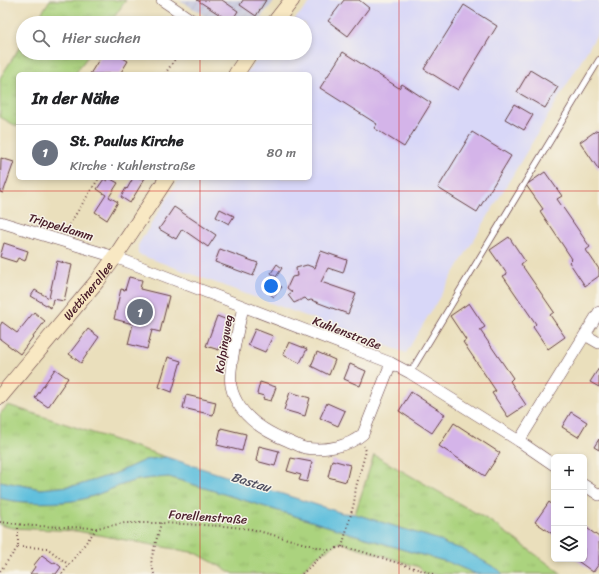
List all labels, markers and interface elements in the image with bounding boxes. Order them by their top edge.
search box [16,16,312,60]
text: Hier suchen [62,25,141,51]
icon: search [30,27,52,49]
text: In der Nähe [32,83,119,113]
text: St. Paulus Kirche [70,128,184,154]
text: 1 [42,141,48,164]
text: 80 m [267,141,296,164]
text: Kirche · Kuhlenstraße [70,154,195,177]
street label: Trippeldamm [26,207,96,247]
street label: Wettinerallee [57,257,119,325]
your location [261,276,281,296]
pin: 1 [127,297,153,327]
street label: Kuhlenstraße [309,310,385,356]
street label: Kolpingweg [209,313,239,375]
map controls [551,454,587,562]
button: + [551,454,587,490]
water label: Bastau [229,465,275,499]
button: − [551,490,587,526]
street label: Forellenstraße [168,503,248,531]
button: layers [551,526,587,562]

